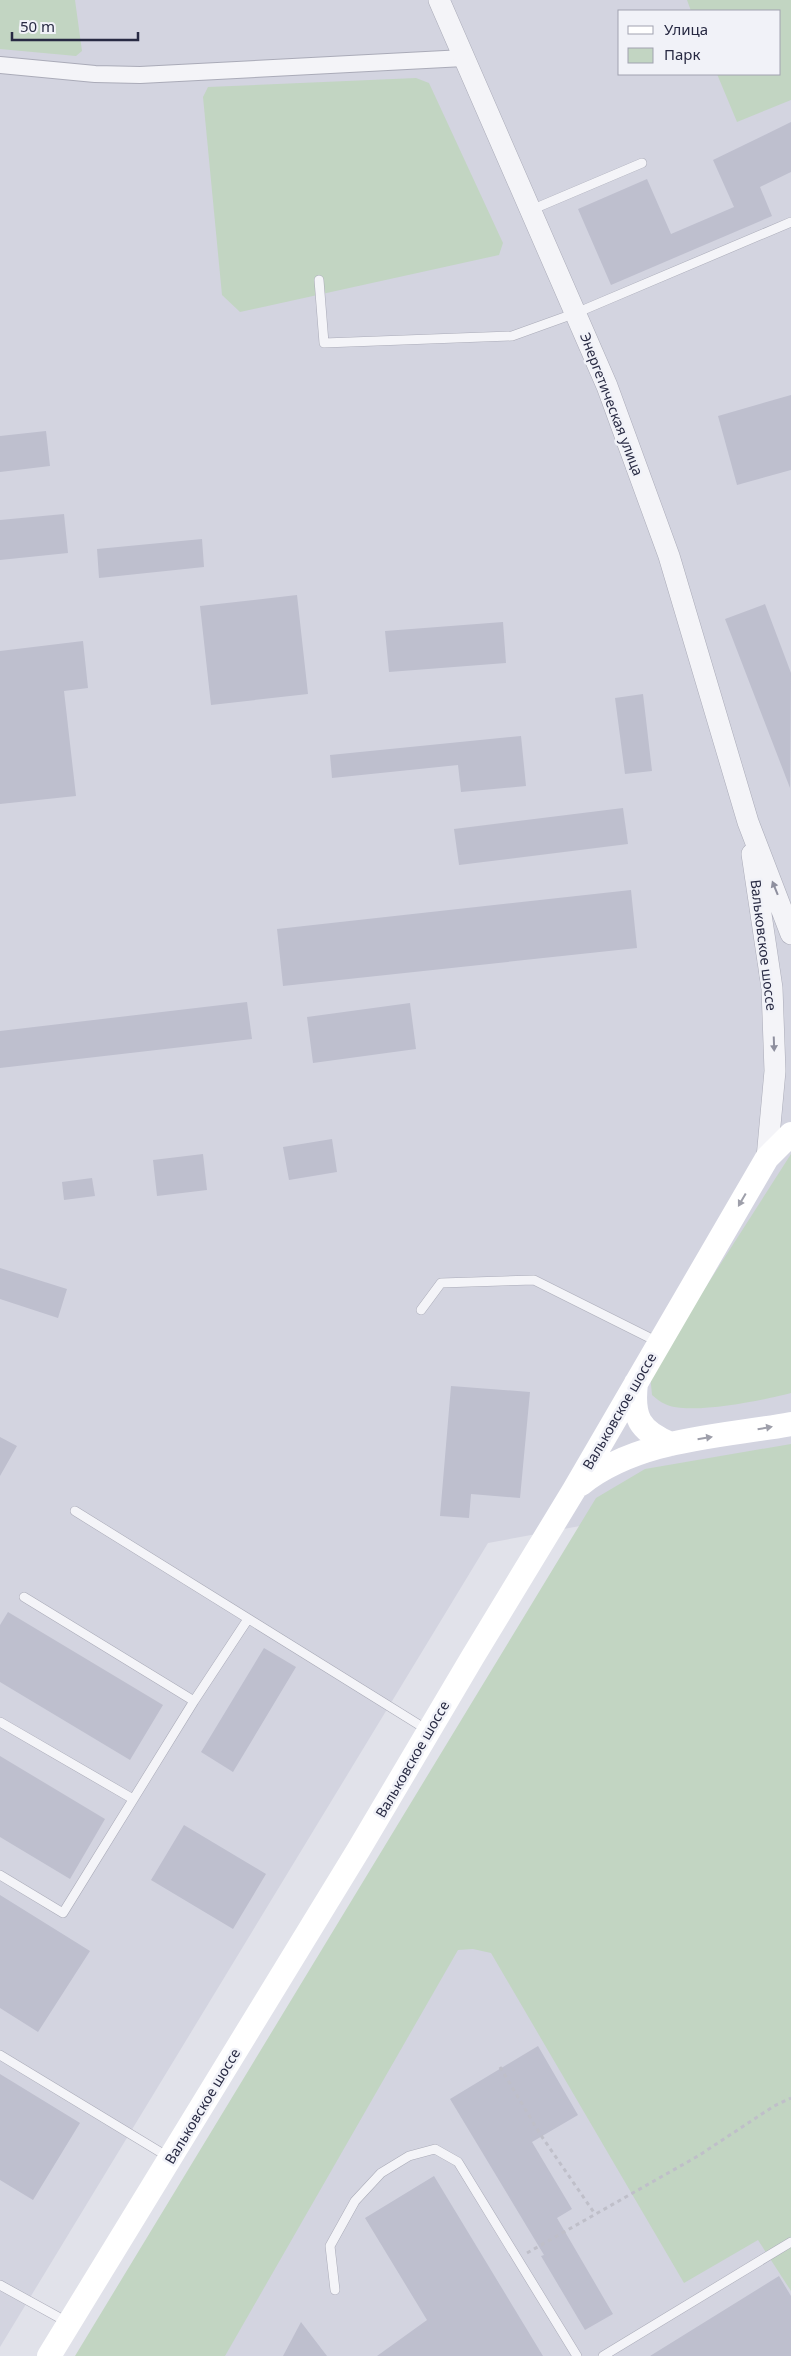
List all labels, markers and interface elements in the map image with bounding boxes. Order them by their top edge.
scale bar [12,10,139,42]
legend [618,10,781,75]
text: 50 m [20,16,55,36]
text: Улица [664,19,708,39]
text: Парк [664,44,700,64]
street label: Энергетическая улица [576,330,648,478]
street label: Вальковское шоссе [747,878,782,1012]
one-way arrow [770,881,778,895]
one-way arrow [771,1036,779,1052]
one-way arrow [738,1192,746,1207]
street label: Вальковское шоссе [578,1349,660,1473]
one-way arrow [758,1424,774,1432]
one-way arrow [698,1434,714,1442]
street label: Вальковское шоссе [371,1697,453,1821]
street label: Вальковское шоссе [160,2044,244,2167]

